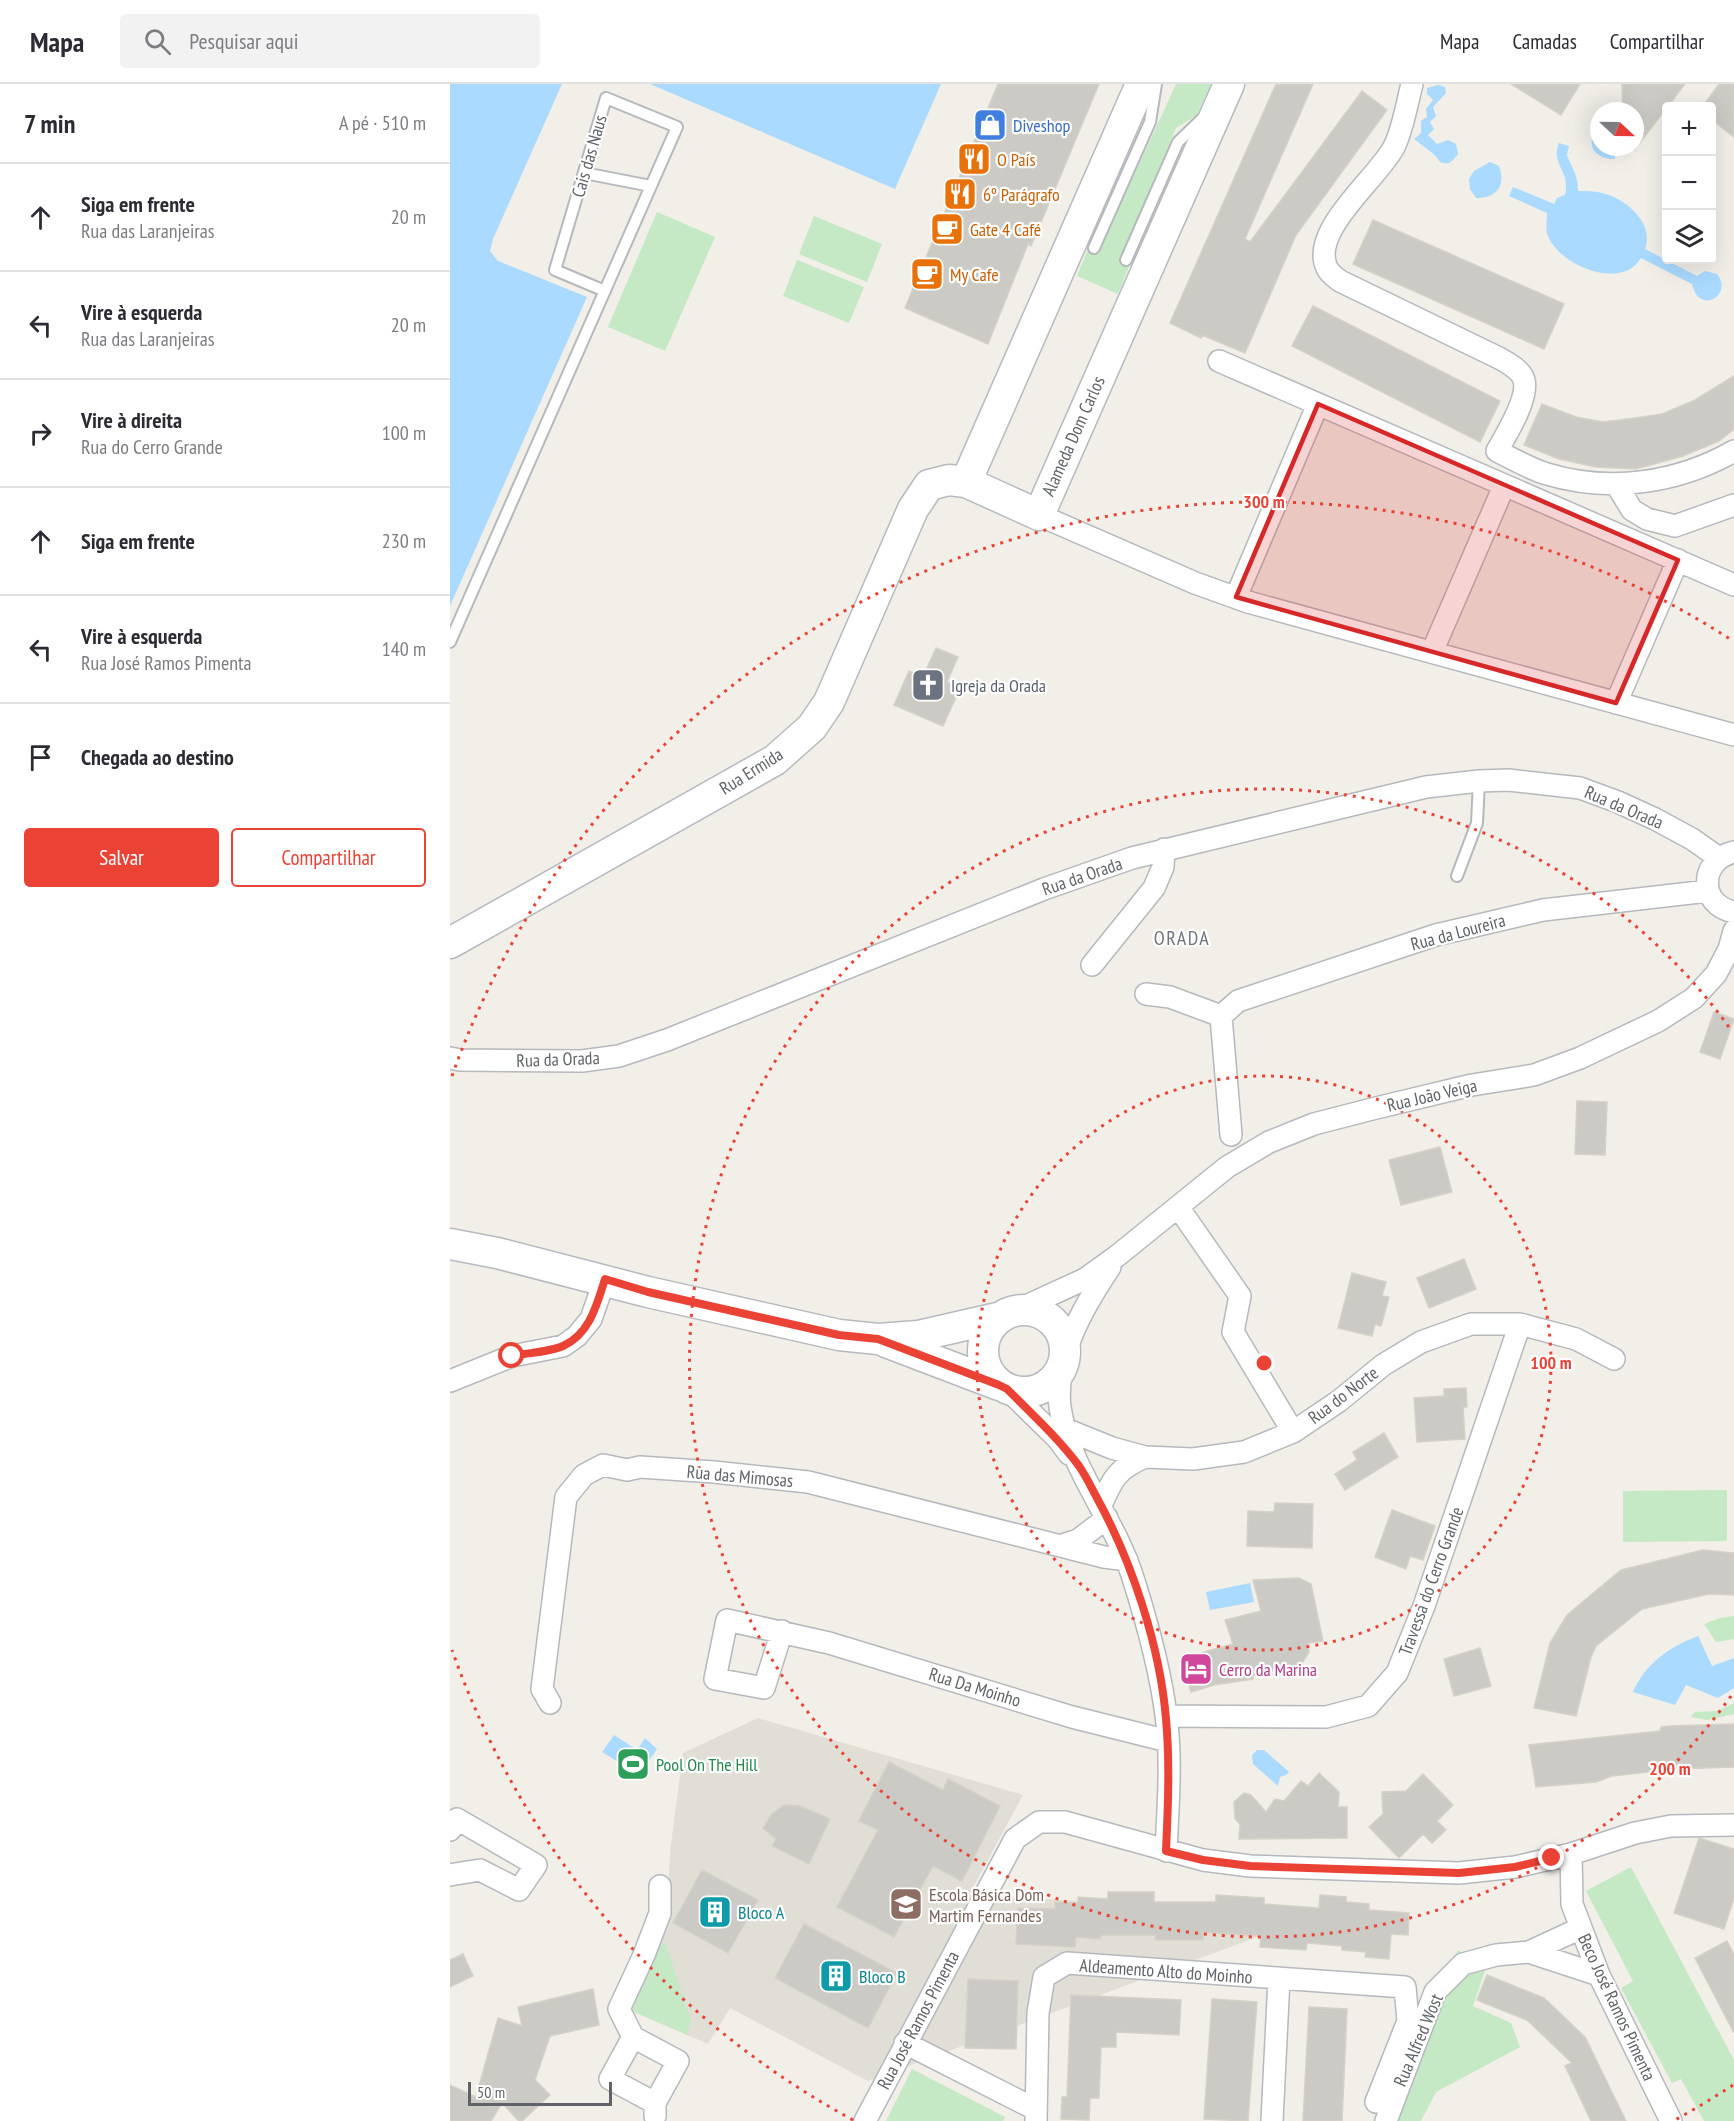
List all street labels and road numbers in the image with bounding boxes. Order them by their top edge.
street label: Cais das Naus [566,112,612,200]
street label: Alameda Dom Carlos [1036,372,1110,500]
street label: Rua Ermida [715,743,787,799]
street label: Rua da Orada [1581,780,1667,834]
street label: Rua da Orada [1039,852,1125,900]
street label: Rua da Loureira [1408,908,1508,956]
street label: Rua da Orada [516,1046,600,1072]
street label: Rua João Veiga [1385,1073,1479,1117]
street label: Rua do Norte [1303,1361,1383,1429]
street label: Rua das Mimosas [686,1460,794,1492]
street label: Travessa do Cerro Grande [1393,1504,1469,1658]
street label: Rua Da Moinho [926,1662,1024,1712]
street label: Beco José Ramos Pimenta [1573,1930,1661,2084]
street label: Rua José Ramos Pimenta [872,1947,964,2093]
street label: Aldeamento Alto do Moinho [1079,1953,1253,1989]
street label: Rua Alfred Wost [1388,1990,1448,2090]

